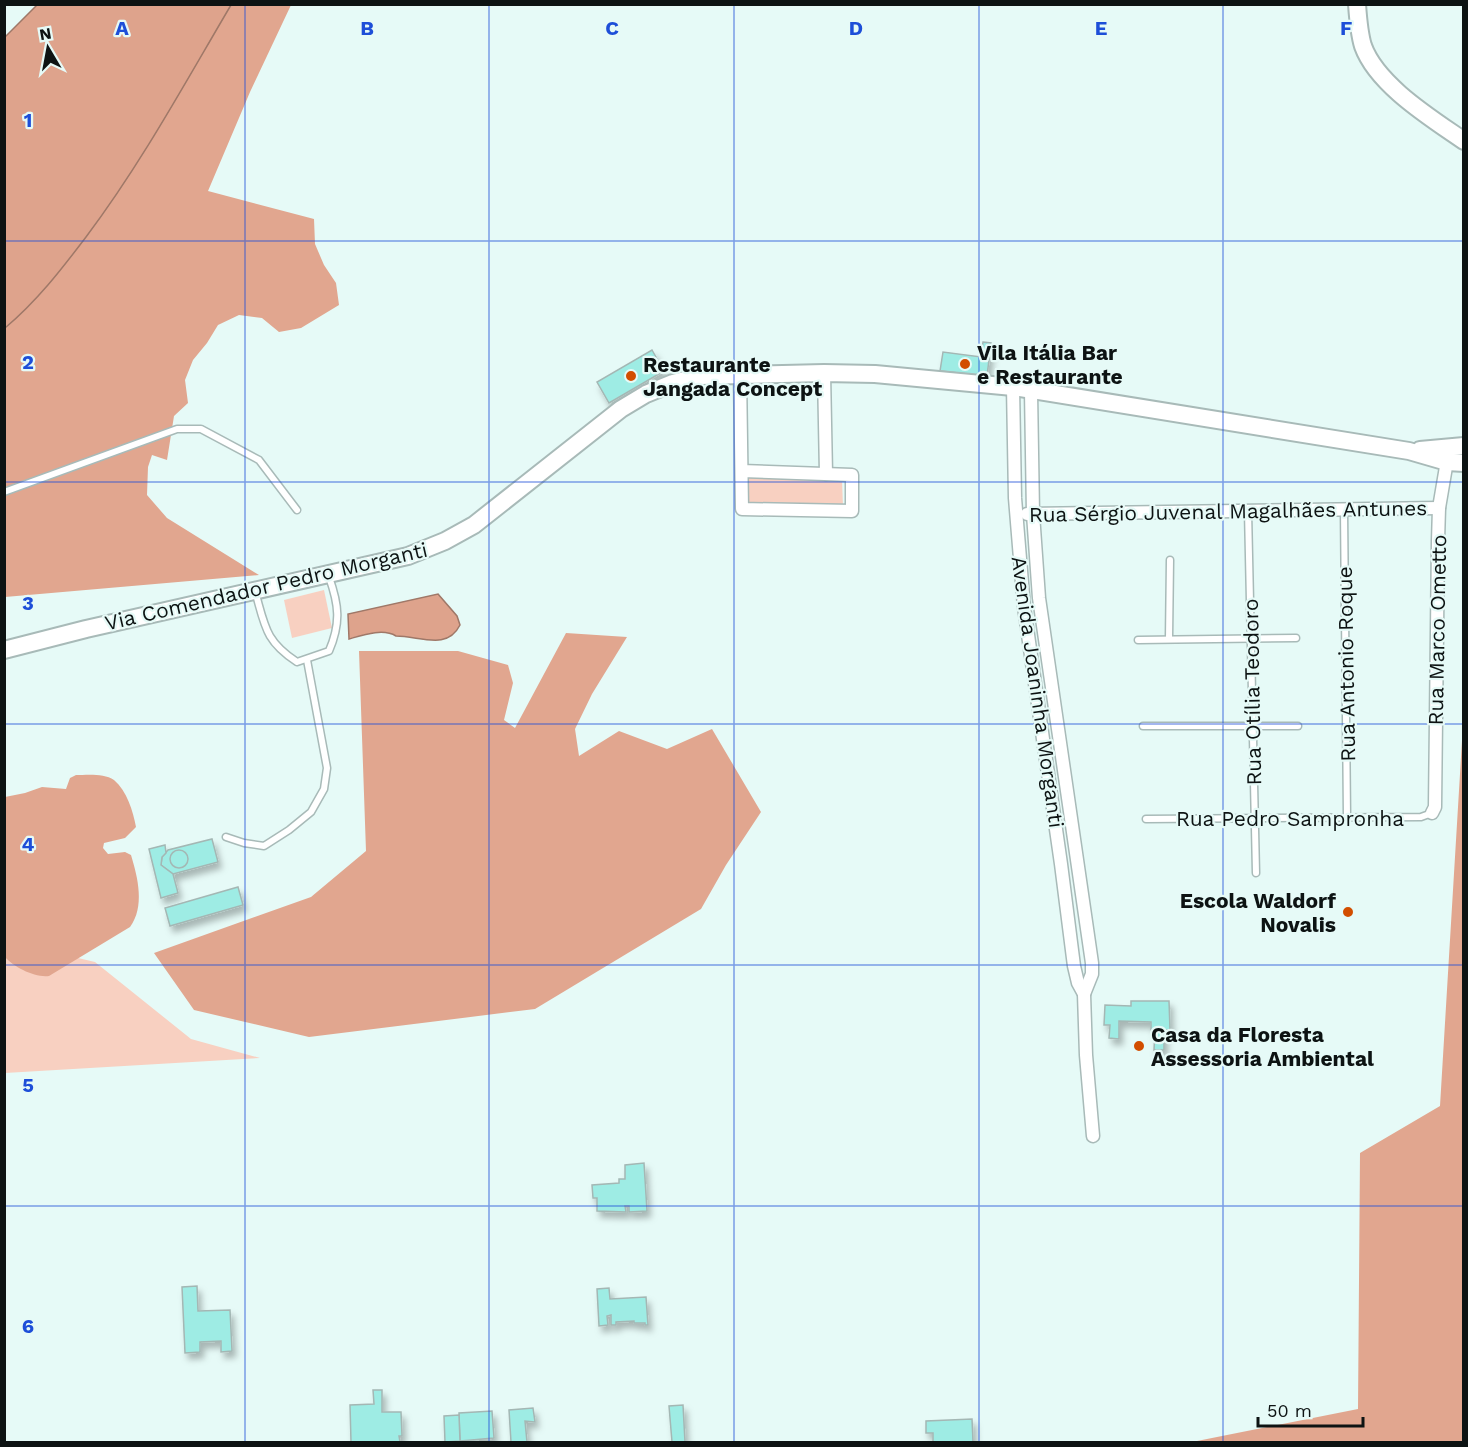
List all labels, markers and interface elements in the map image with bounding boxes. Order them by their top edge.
text: A [115,16,129,40]
text: B [360,16,374,40]
text: C [605,16,619,40]
text: D [849,16,863,40]
text: E [1095,16,1107,40]
text: F [1340,16,1352,40]
north arrow [18,18,78,78]
text: N [38,23,53,44]
text: 1 [24,108,32,132]
place label: Vila Itália Bar e Restaurante [977,340,1123,389]
text: 2 [22,350,34,374]
place label: Restaurante Jangada Concept [643,352,822,401]
marker: Vila Itália Bar e Restaurante [958,357,972,371]
marker: Restaurante Jangada Concept [624,369,638,383]
street label: Rua Sérgio Juvenal Magalhães Antunes [1029,495,1427,527]
street label: Rua Marco Ometto [1423,534,1451,726]
street label: Via Comendador Pedro Morganti [102,537,430,635]
street label: Avenida Joaninha Morganti [1007,555,1069,829]
street label: Rua Antonio Roque [1332,566,1360,762]
text: 3 [22,591,34,615]
street label: Rua Otília Teodoro [1238,598,1266,786]
street label: Rua Pedro Sampronha [1176,806,1404,831]
text: 4 [22,832,35,856]
place label: Escola Waldorf Novalis [1180,888,1336,937]
marker: Escola Waldorf Novalis [1341,905,1355,919]
place label: Casa da Floresta Assessoria Ambiental [1151,1022,1374,1071]
marker: Casa da Floresta Assessoria Ambiental [1132,1039,1146,1053]
text: 5 [22,1073,34,1097]
text: 6 [22,1314,34,1338]
scale bar [1258,1390,1363,1428]
text: 50 m [1267,1400,1312,1421]

